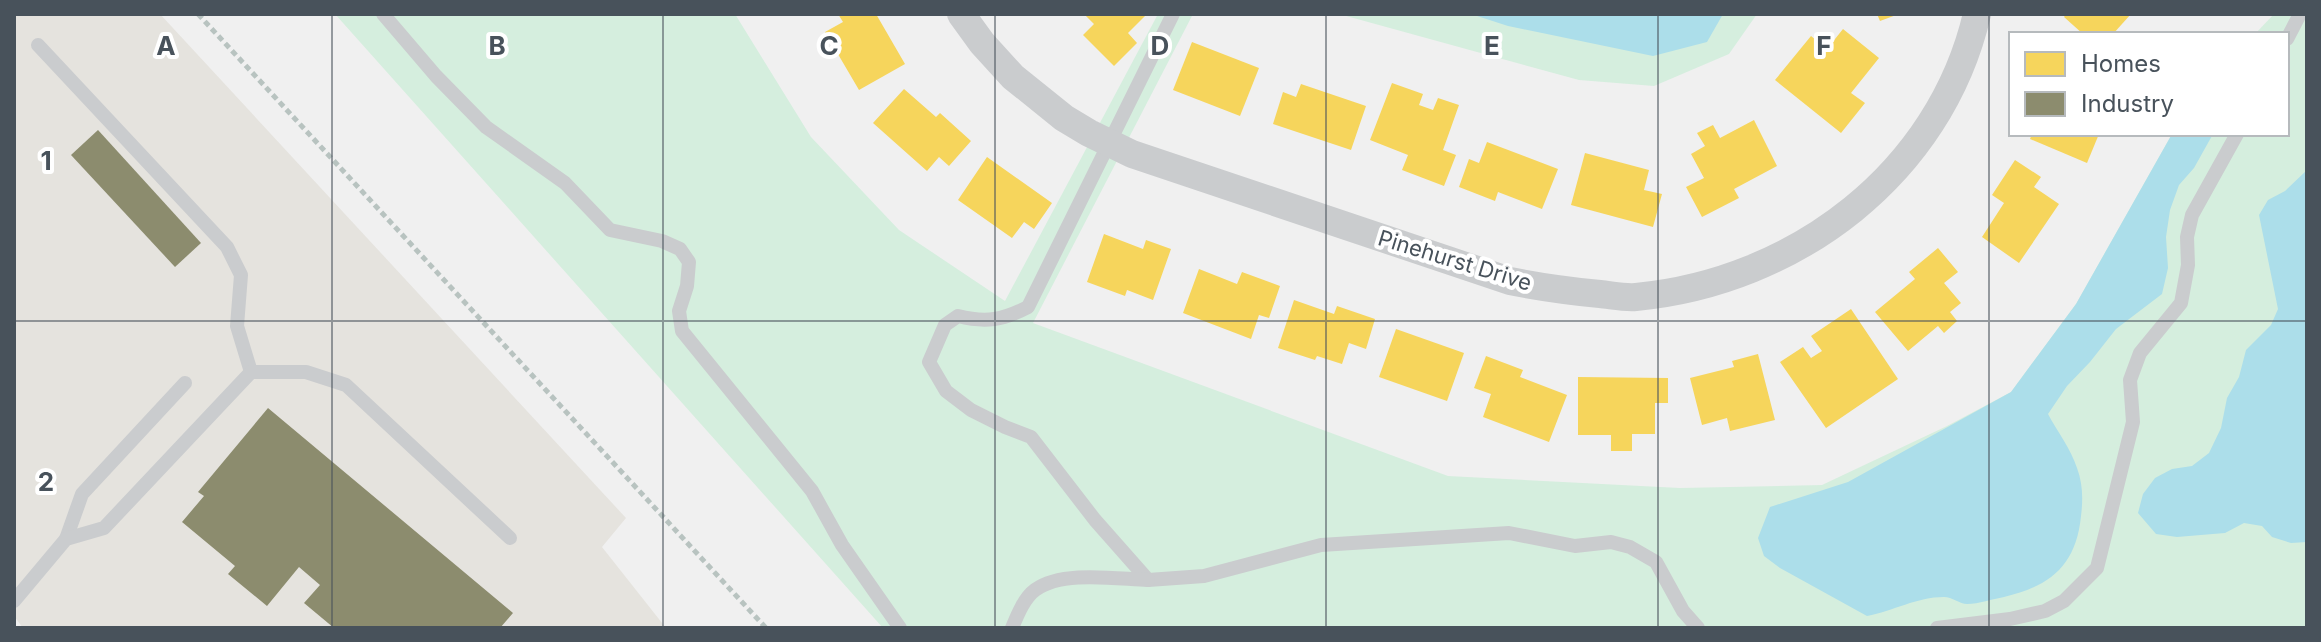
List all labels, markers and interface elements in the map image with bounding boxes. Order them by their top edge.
text: A [156,30,176,61]
text: B [488,30,506,61]
text: C [819,30,839,61]
text: D [1151,30,1169,61]
text: E [1484,30,1500,61]
text: F [1816,30,1832,61]
legend [2009,32,2289,136]
text: Homes [2081,49,2161,78]
text: Industry [2081,89,2174,118]
text: 1 [40,145,52,176]
street label: Pinehurst Drive [1375,224,1535,296]
text: 2 [38,466,54,497]

